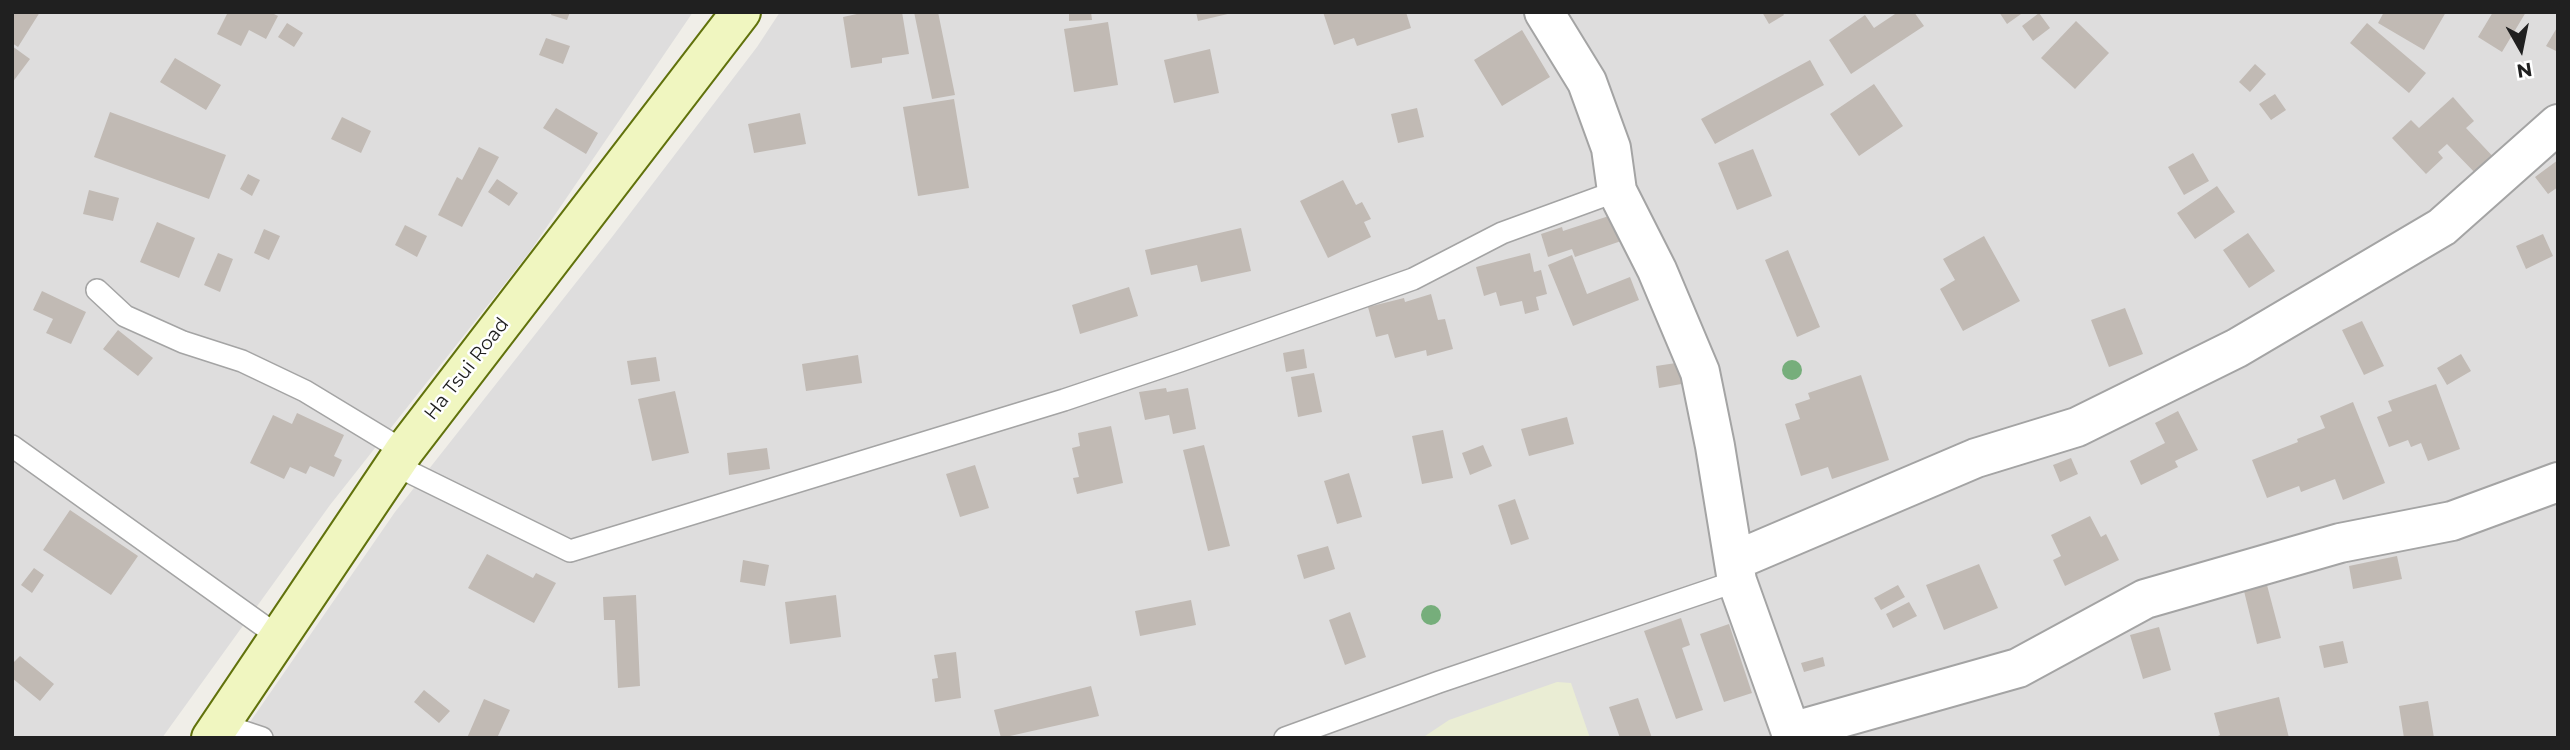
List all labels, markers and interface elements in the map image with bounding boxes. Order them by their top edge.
north arrow [2486,14,2556,84]
text: N [2515,58,2534,83]
street label: Ha Tsui Road [420,313,514,425]

